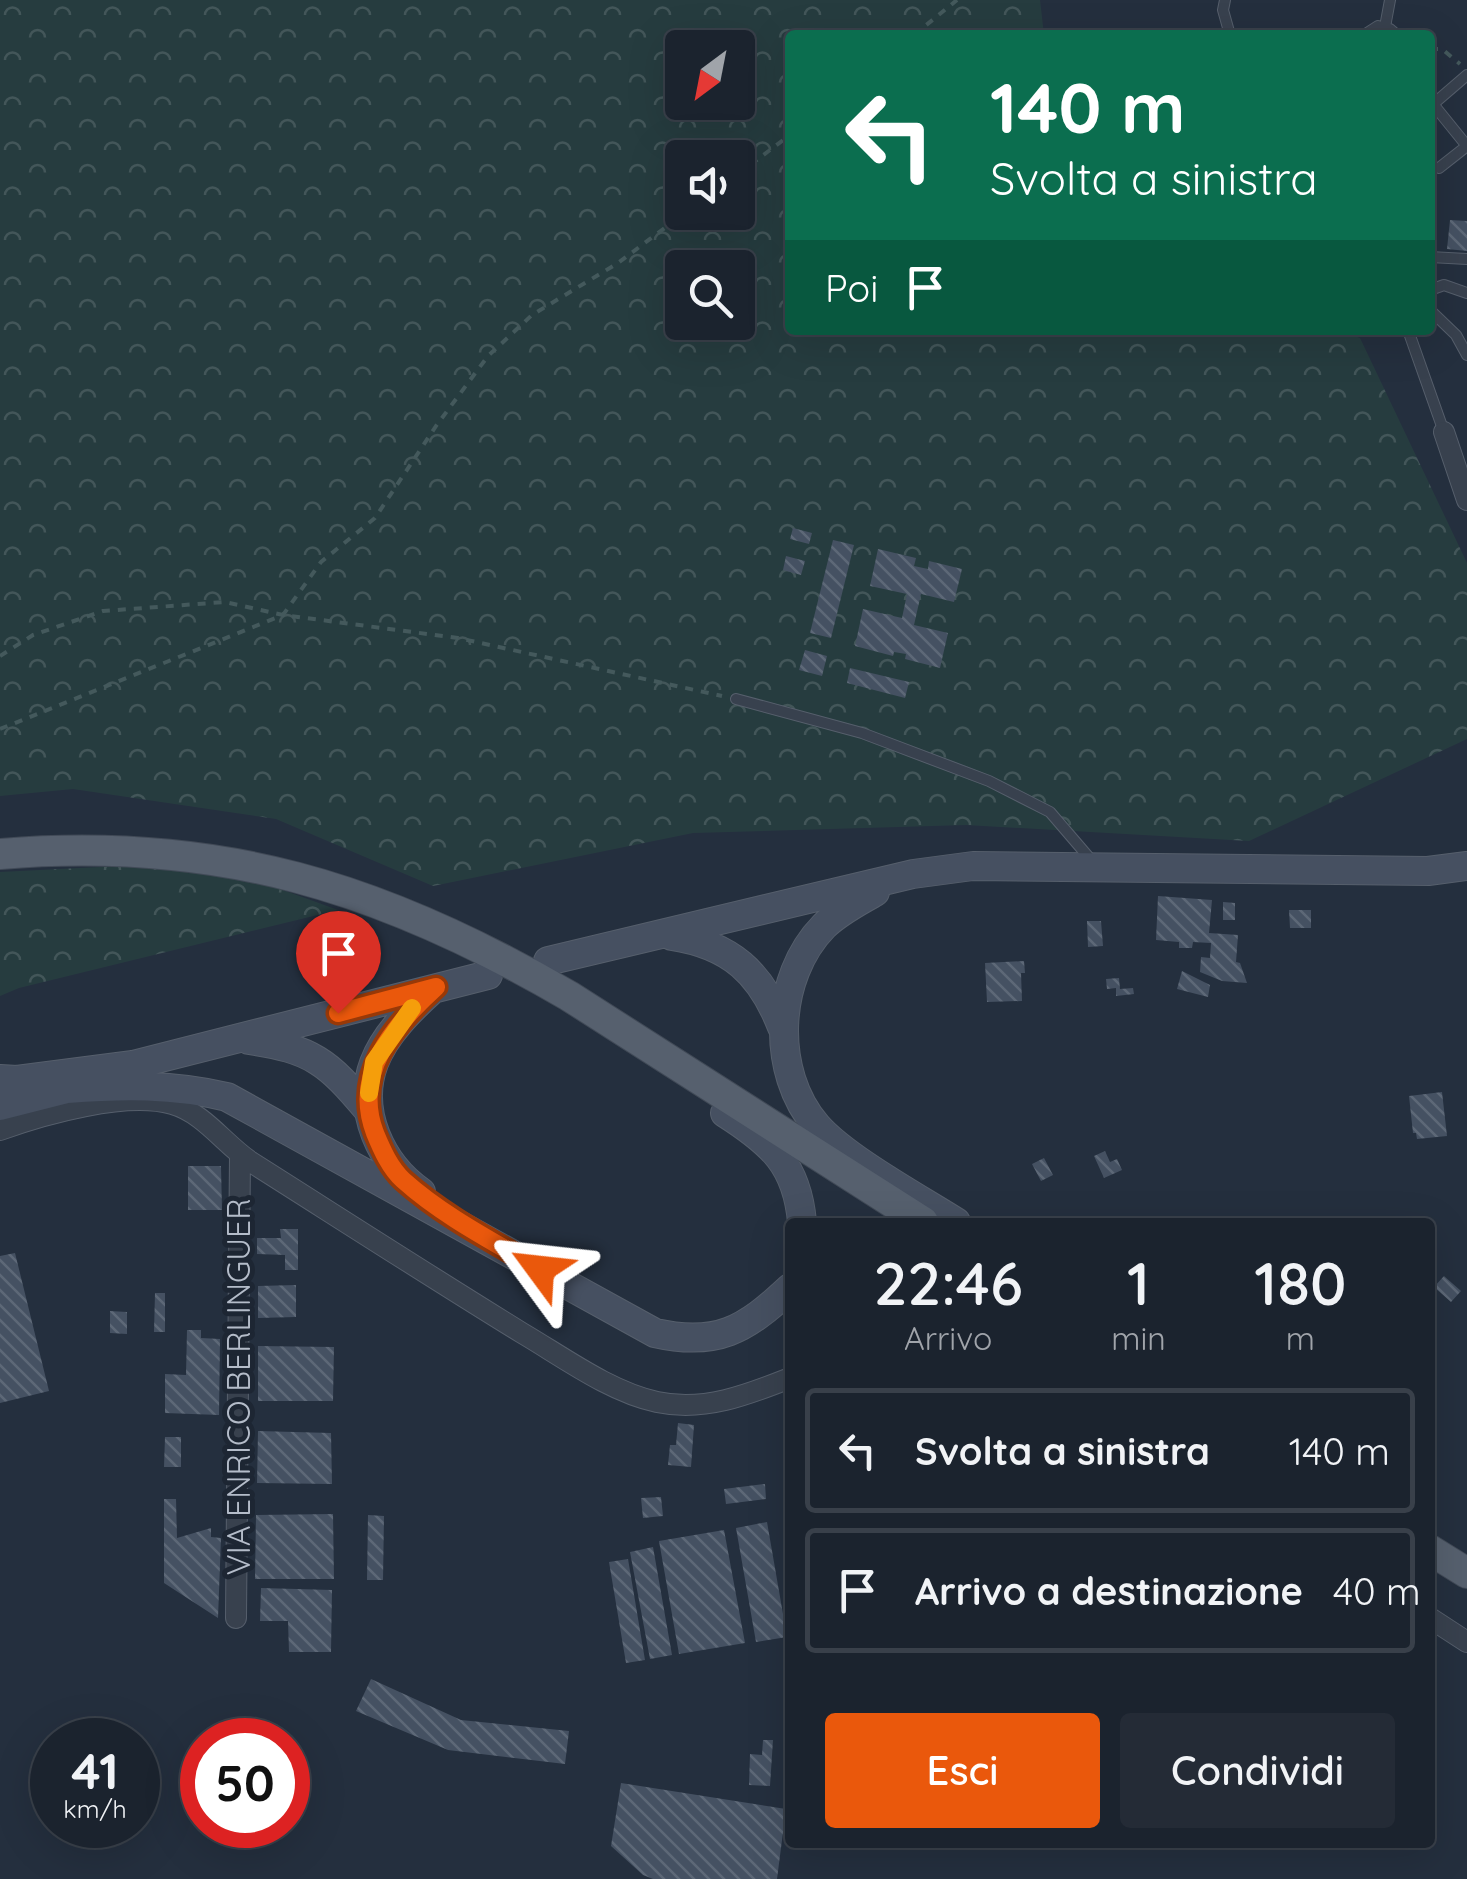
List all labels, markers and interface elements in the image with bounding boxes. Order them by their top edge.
north arrow [665,30,755,120]
map controls [665,30,755,340]
text: 140 m [990,63,1186,151]
icon: left [825,70,955,200]
button: sound [665,140,755,230]
text: Svolta a sinistra [990,150,1317,206]
button: search [665,250,755,340]
icon: arrive [898,260,953,315]
text: Poi [825,264,878,312]
pin [296,911,381,1014]
icon: arrive [311,926,366,981]
street label: VIA ENRICO BERLINGUER [218,1198,258,1576]
position arrow [488,1217,592,1321]
text: 22:46 [874,1245,1023,1320]
text: 1 [1127,1245,1150,1320]
text: 180 [1254,1245,1346,1320]
text: Arrivo [904,1318,992,1358]
text: min [1111,1318,1166,1358]
text: m [1286,1318,1315,1358]
icon: left [830,1423,885,1478]
text: Svolta a sinistra [915,1427,1210,1475]
text: 140 m [1289,1427,1390,1475]
icon: arrive [830,1563,885,1618]
text: Arrivo a destinazione [915,1567,1303,1615]
text: 40 m [1333,1567,1421,1615]
button: Esci [825,1713,1100,1828]
button: Condividi [1120,1713,1395,1828]
speed limit sign: 50 [180,1718,310,1848]
text: 41 [71,1739,119,1802]
text: km/h [63,1793,127,1824]

